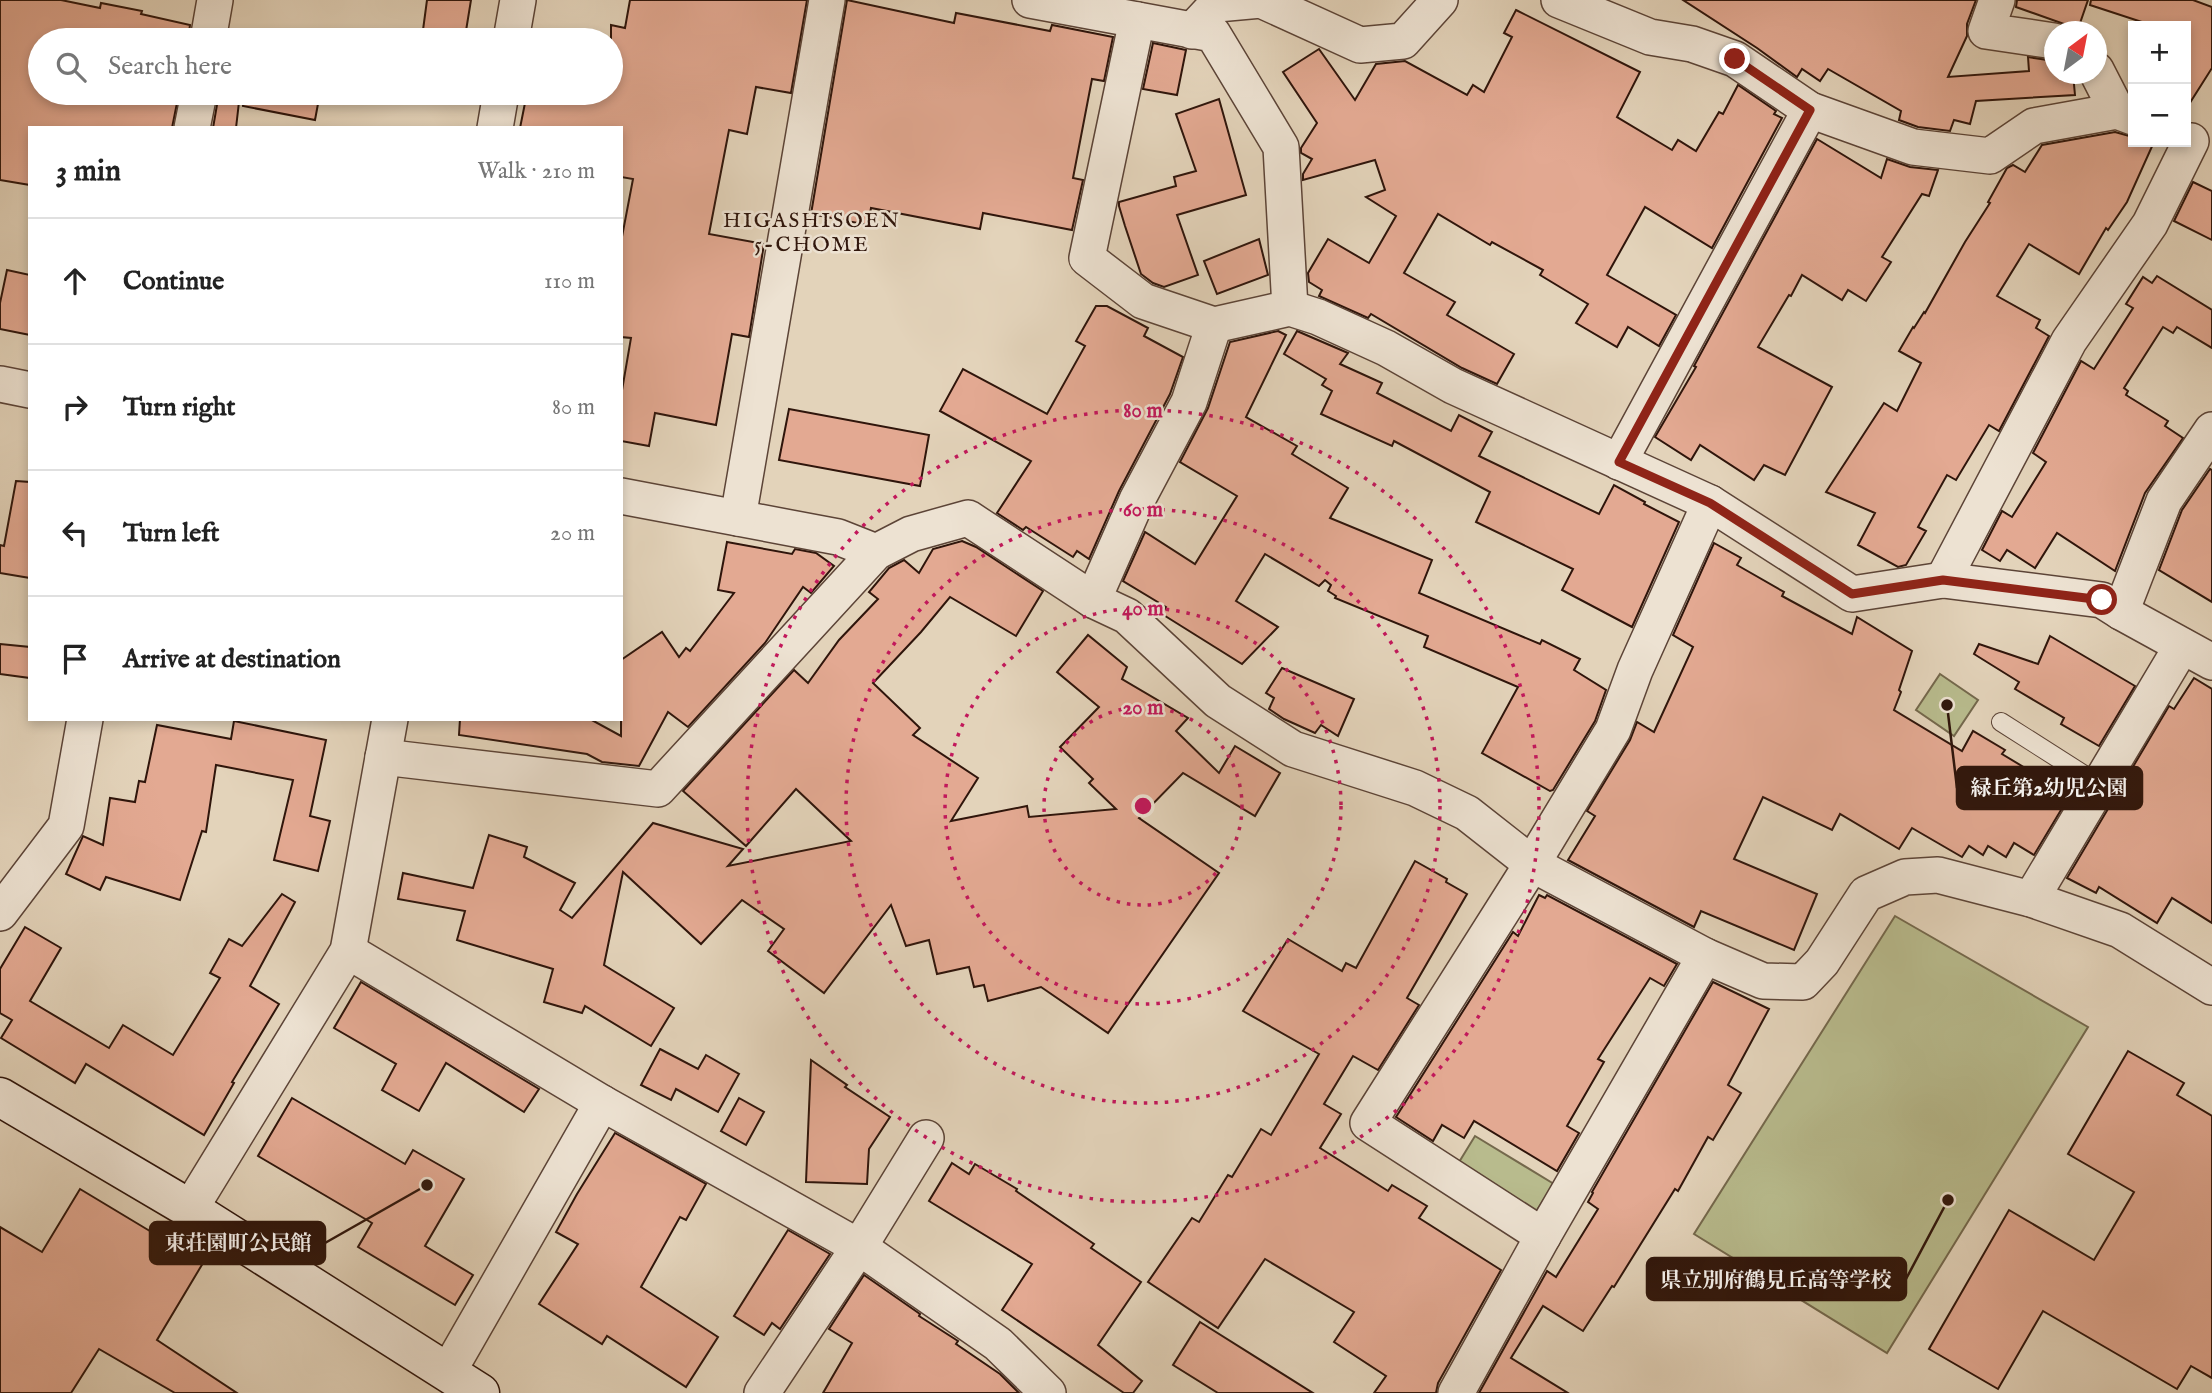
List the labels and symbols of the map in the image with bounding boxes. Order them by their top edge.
north arrow [2044,21,2107,84]
route end [1719,43,1750,74]
district label: HIGASHISOEN 5-CHOME [723,208,901,259]
text: 80 m [1123,398,1163,425]
text: 60 m [1123,497,1164,524]
route start [2086,584,2117,615]
text: 40 m [1122,596,1164,623]
text: 20 m [1123,695,1164,722]
callout: 緑丘第2幼児公園 [1957,767,2142,809]
text: 緑丘第2幼児公園 [1971,776,2127,803]
centre of rings [1131,794,1155,818]
callout: 東荘園町公民館 [150,1222,325,1264]
text: 東荘園町公民館 [165,1231,312,1258]
callout: 県立別府鶴見丘高等学校 [1647,1258,1906,1300]
text: 県立別府鶴見丘高等学校 [1661,1268,1892,1295]

